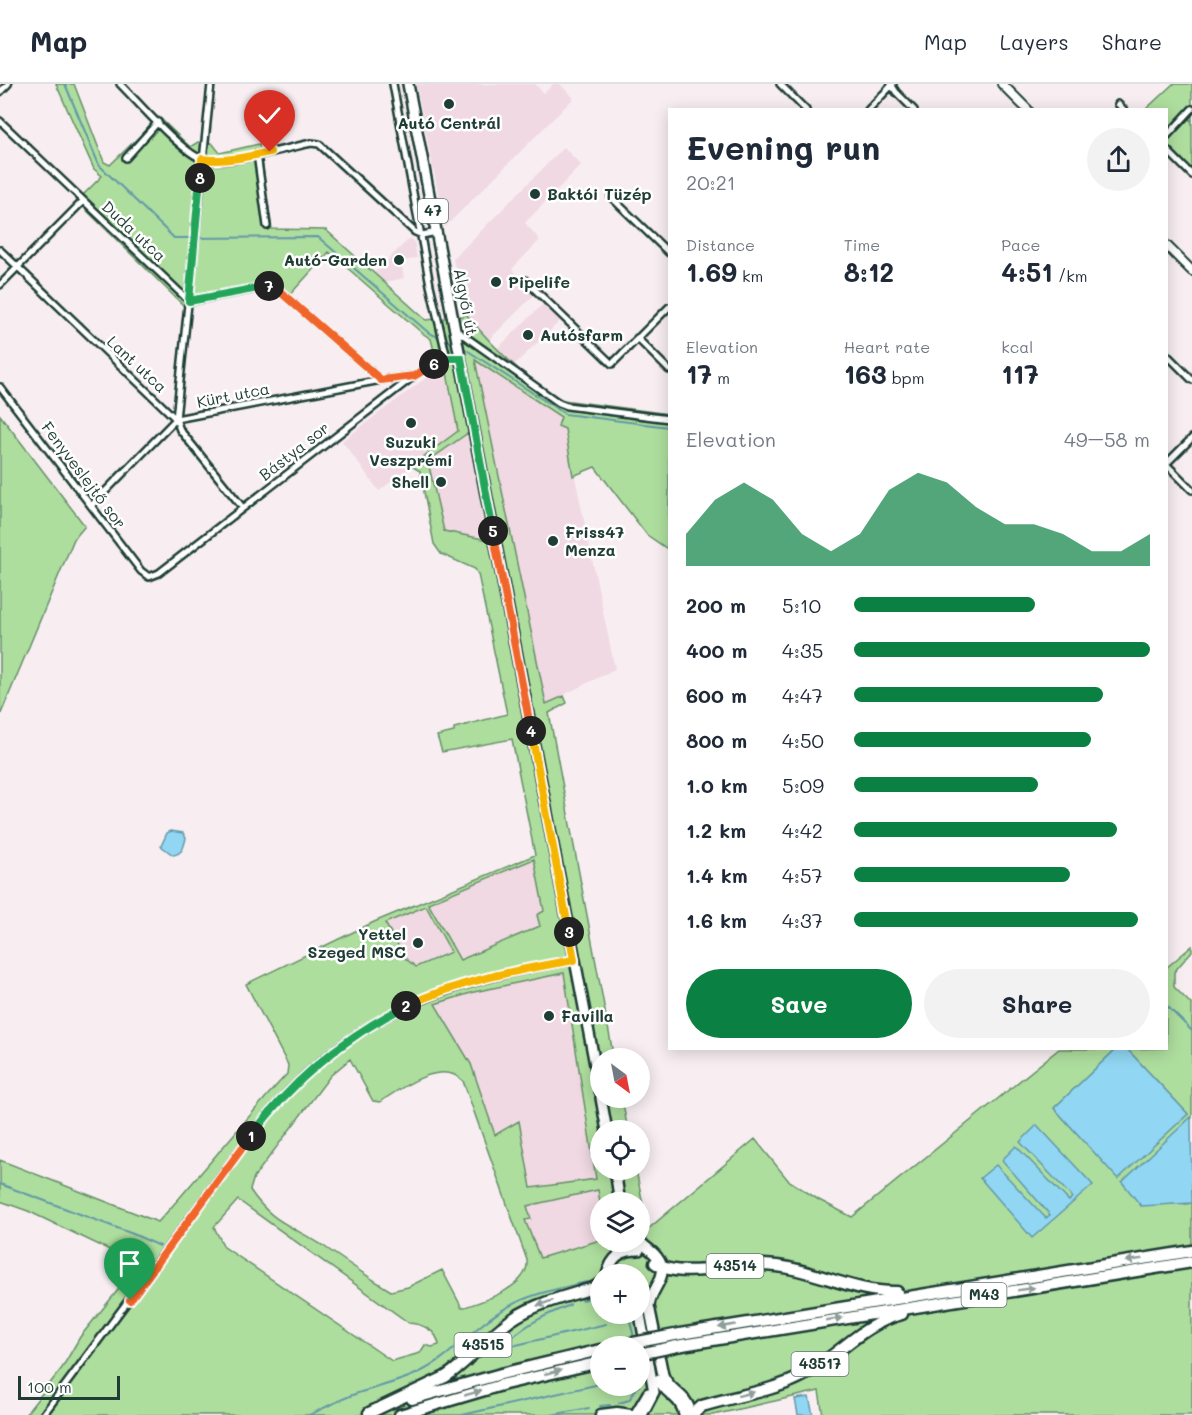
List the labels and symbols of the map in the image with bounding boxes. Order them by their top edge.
pin [244,90,295,152]
marker: Autó Centrál [442,97,456,111]
place label: Autó Centrál [397,112,501,133]
pin: 8 [185,163,215,193]
place label: Baktói Tüzép [547,183,652,204]
marker: Baktói Tüzép [528,187,542,201]
street label: Duda utca [98,196,171,266]
road number: 47 [418,199,448,223]
place label: Autó-Garden [284,249,387,270]
marker: Autó-Garden [392,253,406,267]
street label: Algyői út [450,267,483,337]
pin: 7 [254,271,284,301]
place label: Pipelife [508,271,570,292]
marker: Pipelife [489,275,503,289]
place label: Autósfarm [540,324,623,345]
marker: Autósfarm [521,328,535,342]
street label: Lant utca [103,331,172,397]
pin: 6 [419,349,449,379]
street label: Kürt utca [195,377,271,412]
marker: Suzuki Veszprémi [404,416,418,430]
street label: Fenyveslejtő sor [37,417,131,532]
street label: Bástya sor [254,417,333,485]
place label: Suzuki Veszprémi [369,431,453,470]
place label: Shell [392,471,429,492]
marker: Shell [434,475,448,489]
pin: 5 [478,516,508,546]
place label: Friss47 Menza [565,521,624,560]
marker: Friss47 Menza [546,534,560,548]
pin: 4 [516,716,546,746]
pin: 3 [554,917,584,947]
place label: Yettel Szeged MSC [308,923,406,962]
marker: Yettel Szeged MSC [411,936,425,950]
pin: 2 [391,991,421,1021]
place label: Favilla [561,1005,614,1026]
marker: Favilla [542,1009,556,1023]
north arrow [590,1048,650,1108]
pin: 1 [236,1121,266,1151]
pin [104,1238,155,1300]
road number: 43514 [706,1254,764,1278]
one-way arrow [1125,1256,1144,1265]
road number: M43 [962,1283,1006,1307]
one-way arrow [1017,1284,1036,1293]
one-way arrow [536,1299,554,1309]
one-way arrow [825,1315,844,1324]
one-way arrow [718,1321,737,1330]
road number: 43515 [454,1333,512,1357]
road number: 43517 [792,1352,848,1376]
one-way arrow [543,1367,562,1377]
scale bar [18,1373,120,1400]
one-way arrow [464,1388,482,1397]
one-way arrow [737,1389,755,1399]

